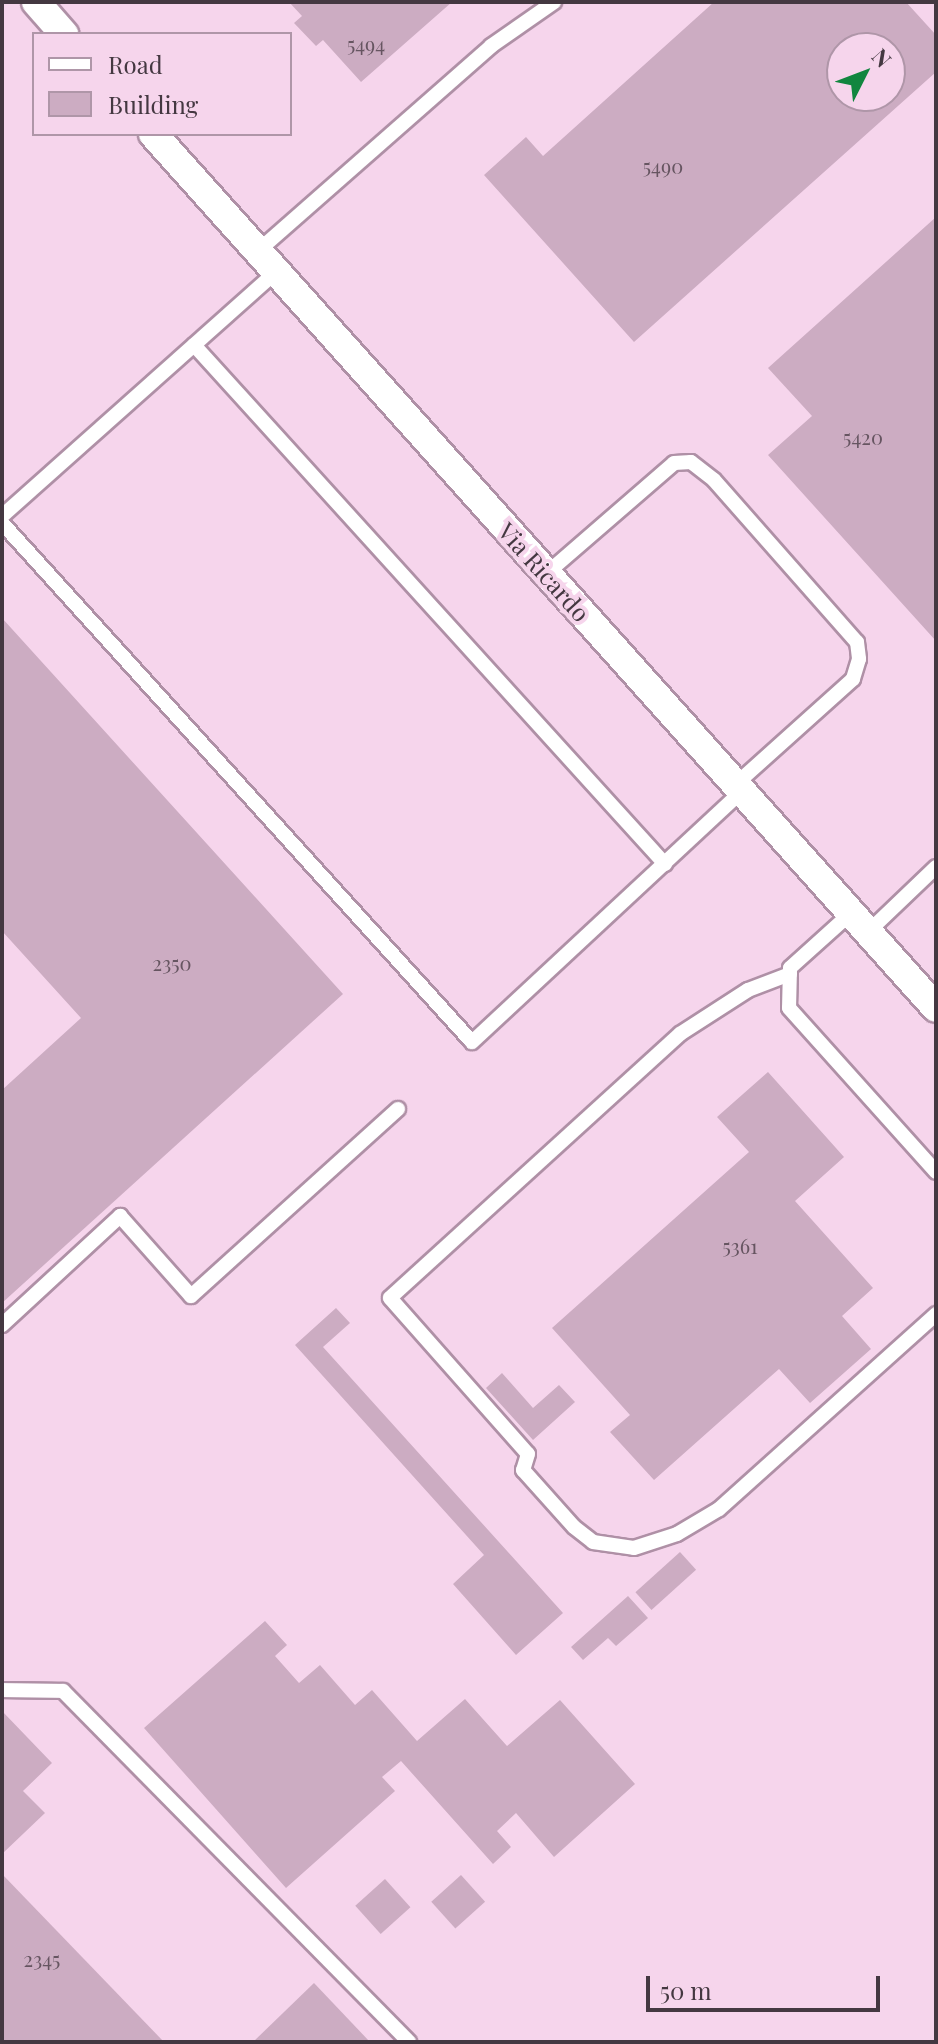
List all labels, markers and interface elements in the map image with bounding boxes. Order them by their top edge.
house number: 5494 [347,31,385,55]
legend [32,32,292,136]
north arrow [826,32,906,112]
text: N [866,41,899,73]
text: Road [108,48,163,80]
text: Building [108,88,198,120]
house number: 5490 [643,153,683,177]
house number: 5420 [843,424,883,448]
street label: Via Ricardo [492,517,596,627]
house number: 2350 [153,950,191,974]
house number: 5361 [722,1233,758,1257]
house number: 2345 [24,1946,60,1970]
scale bar [650,1960,884,2010]
text: 50 m [660,1974,712,2006]

